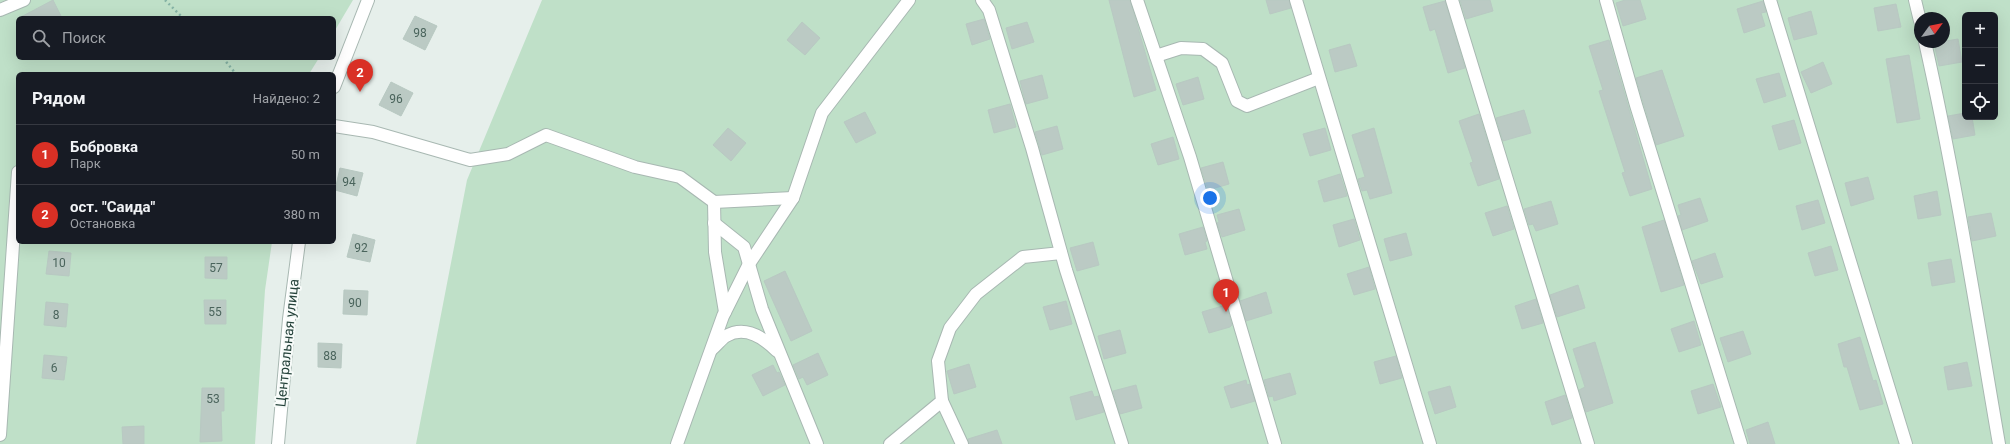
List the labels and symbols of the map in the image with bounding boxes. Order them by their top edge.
north arrow [1914,12,1950,48]
house number: 98 [413,26,427,40]
pin: 2 [347,59,373,92]
house number: 96 [389,92,403,106]
house number: 94 [342,175,356,189]
your location [1200,188,1220,208]
house number: 92 [354,241,368,255]
house number: 10 [52,256,66,270]
house number: 57 [209,261,223,275]
street label: Центральная улица [272,278,302,408]
pin: 1 [1213,279,1239,312]
house number: 90 [348,296,362,310]
house number: 55 [208,305,222,319]
house number: 8 [53,308,60,322]
house number: 88 [323,349,337,363]
house number: 6 [51,361,58,375]
house number: 53 [206,392,220,406]

